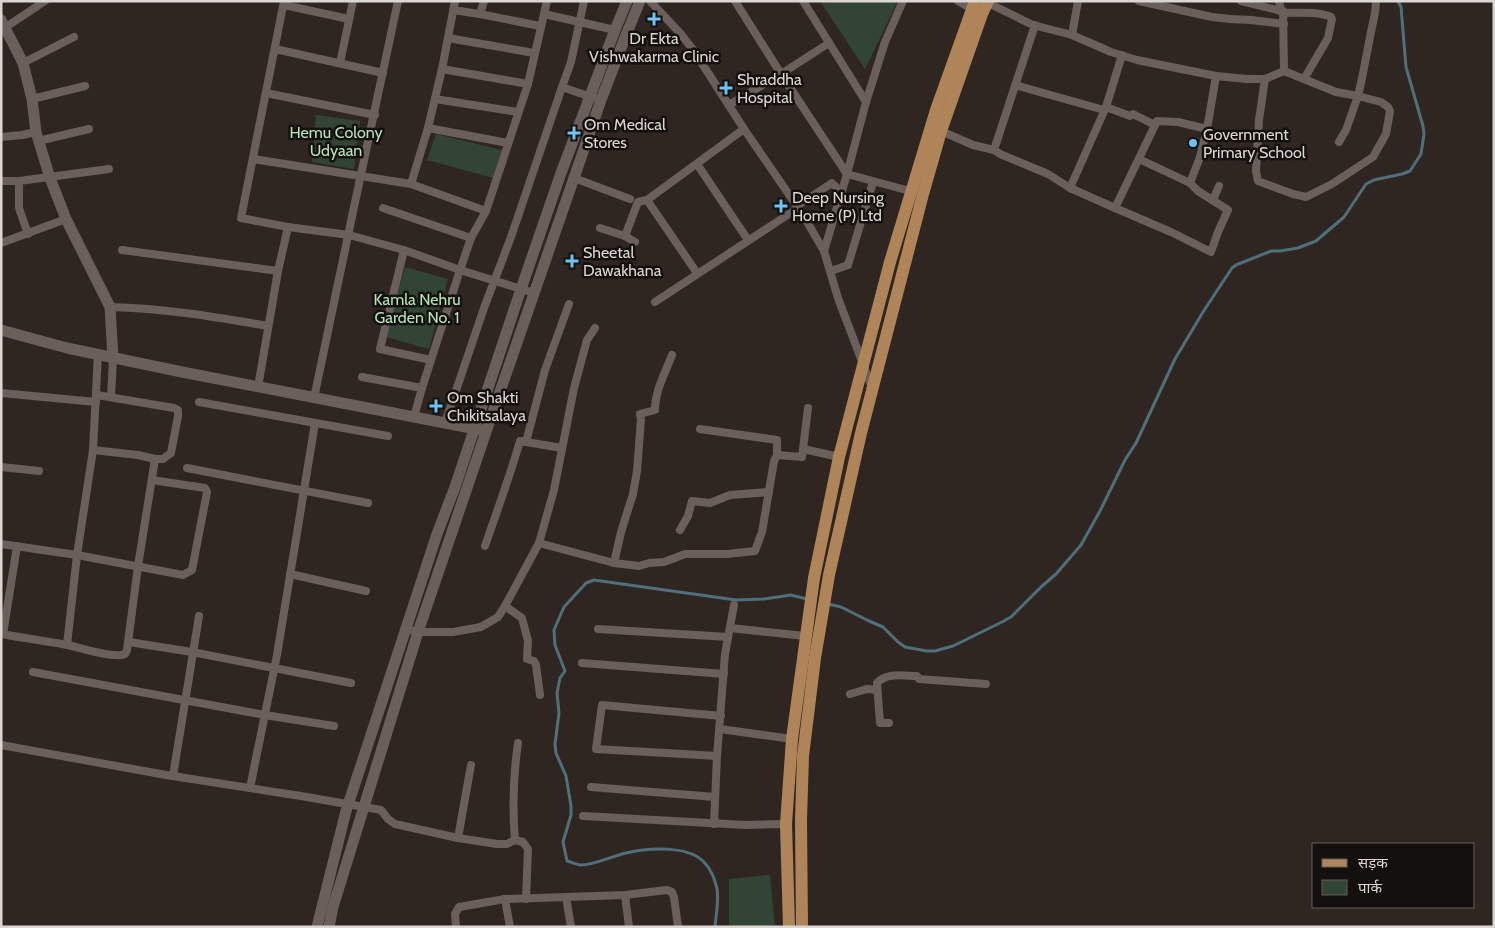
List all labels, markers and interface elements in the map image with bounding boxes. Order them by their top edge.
marker: Dr Ekta Vishwakarma Clinic [647,12,661,26]
place label: Dr Ekta Vishwakarma Clinic [589,29,719,66]
place label: Shraddha Hospital [737,70,802,107]
marker: Shraddha Hospital [719,81,733,95]
place label: Om Medical Stores [584,115,666,152]
park label: Hemu Colony Udyaan [289,123,383,160]
place label: Government Primary School [1203,125,1306,162]
marker: Om Medical Stores [568,127,580,139]
marker: Government Primary School [1187,137,1199,149]
place label: Deep Nursing Home (P) Ltd [792,188,885,225]
marker: Deep Nursing Home (P) Ltd [774,199,788,213]
place label: Sheetal Dawakhana [583,243,662,280]
marker: Sheetal Dawakhana [565,254,579,268]
park label: Kamla Nehru Garden No. 1 [373,290,461,327]
place label: Om Shakti Chikitsalaya [447,388,526,425]
marker: Om Shakti Chikitsalaya [429,399,443,413]
legend [1312,843,1475,908]
text: सड़क [1358,854,1388,872]
text: पार्क [1358,879,1382,897]

